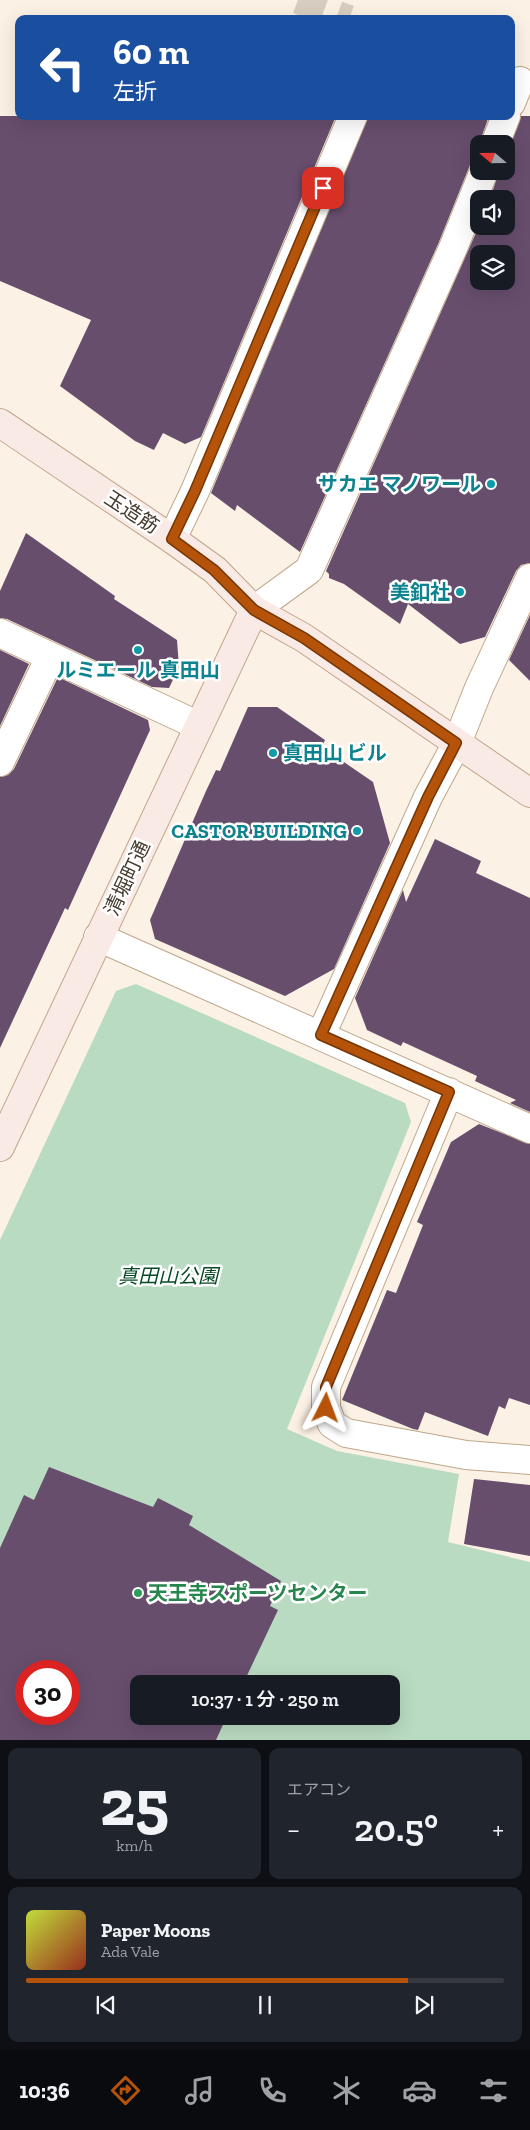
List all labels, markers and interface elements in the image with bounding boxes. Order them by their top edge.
text: 60 m [113,31,189,73]
icon: left [30,35,95,100]
text: 左折 [113,78,157,105]
north arrow [470,135,515,180]
map controls [470,135,515,290]
pin [302,167,344,209]
icon: arrive [309,174,337,202]
button: sound [470,190,515,235]
button: layers [470,245,515,290]
place label: サカエ マノワール [318,472,481,496]
marker: サカエ マノワール [485,478,497,490]
street label: 玉造筋 [100,486,164,538]
place label: 美釦社 [390,580,450,604]
marker: 美釦社 [454,586,466,598]
marker: ルミエール 真田山 [132,644,144,656]
place label: ルミエール 真田山 [56,658,220,682]
place label: 真田山 ビル [283,741,387,765]
marker: 真田山 ビル [267,747,279,759]
place label: CASTOR BUILDING [171,819,347,843]
marker: CASTOR BUILDING [351,825,363,837]
street label: 清堀町通 [99,837,155,919]
park label: 真田山公園 [118,1264,221,1288]
position arrow [299,1381,351,1433]
place label: 天王寺スポーツセンター [148,1581,368,1605]
marker: 天王寺スポーツセンター [132,1587,144,1599]
speed limit sign: 30 [15,1660,80,1725]
text: 10:37 · 1 分 · 250 m [191,1688,339,1711]
text: 25 [100,1764,169,1842]
text: エアコン [287,1780,351,1799]
text: 20.5° [354,1805,438,1851]
text: − [287,1813,300,1846]
text: + [492,1813,504,1846]
text: km/h [116,1836,153,1855]
text: Paper Moons [101,1919,210,1942]
text: Ada Vale [101,1942,160,1961]
icon: previous [92,1991,120,2019]
icon: pause [251,1991,279,2019]
icon: next [410,1991,438,2019]
icon: directions [108,2073,143,2108]
icon: music [182,2073,217,2108]
icon: phone [255,2073,290,2108]
icon: climate [329,2073,364,2108]
icon: car [402,2073,437,2108]
icon: filters [476,2073,511,2108]
text: 10:36 [19,2077,70,2104]

